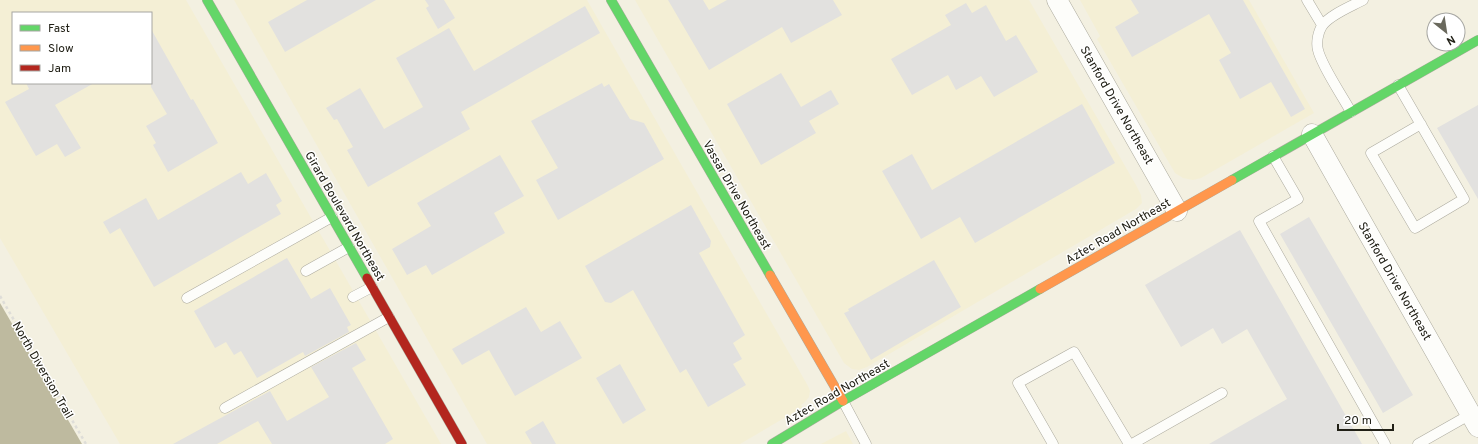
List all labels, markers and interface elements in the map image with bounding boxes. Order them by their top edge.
legend [12,12,152,84]
north arrow [1426,12,1466,52]
text: Fast [48,21,70,37]
text: N [1444,32,1457,48]
text: Slow [48,41,74,57]
street label: Stanford Drive Northeast [1076,43,1157,168]
text: Jam [48,61,71,77]
street label: Vassar Drive Northeast [698,138,774,253]
street label: Girard Boulevard Northeast [300,149,388,284]
street label: Aztec Road Northeast [1063,195,1174,268]
street label: Stanford Drive Northeast [1354,219,1435,344]
street label: North Diversion Trail [8,319,76,422]
street label: Aztec Road Northeast [782,356,893,429]
scale bar [1338,406,1393,432]
text: 20 m [1344,413,1372,429]

